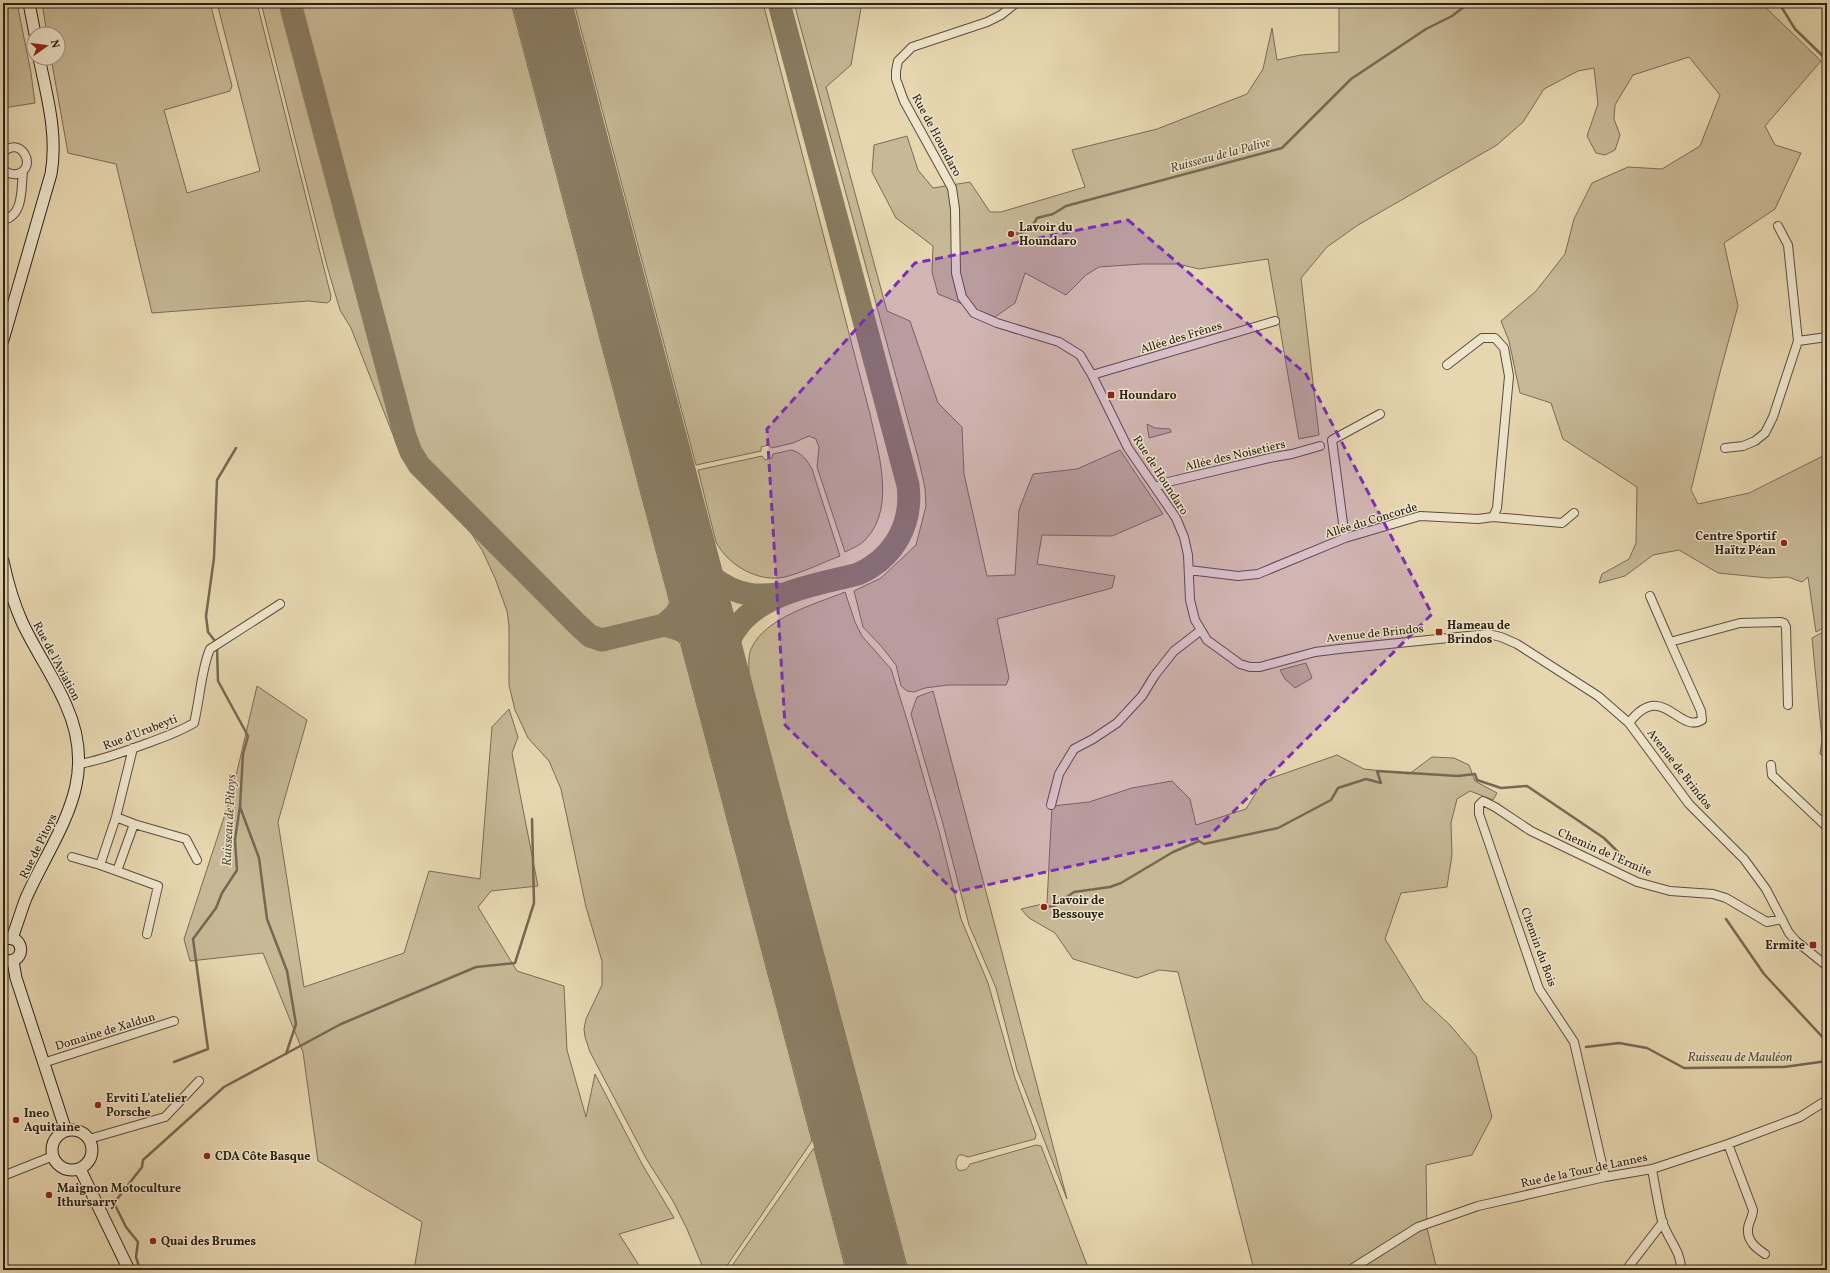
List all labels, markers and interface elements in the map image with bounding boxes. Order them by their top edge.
north arrow [26,26,66,66]
text: N [46,38,62,50]
street label: Rue de Houndaro [908,91,965,180]
water label: Ruisseau de la Palive [1168,134,1273,178]
place label: Lavoir du Houndaro [1019,220,1077,250]
marker: Lavoir du Houndaro [1006,229,1016,239]
street label: Allée des Frênes [1139,318,1224,358]
place label: Houndaro [1119,388,1177,404]
marker: Houndaro [1106,390,1116,400]
street label: Rue de Houndaro [1129,433,1192,518]
street label: Allée des Noisetiers [1183,437,1287,475]
street label: Allée du Concorde [1323,499,1420,543]
place label: Centre Sportif Haïtz Péan [1695,529,1777,559]
marker: Centre Sportif Haïtz Péan [1779,538,1789,548]
place label: Hameau de Brindos [1447,618,1510,648]
street label: Rue de l'Aviation [29,619,84,704]
street label: Avenue de Brindos [1325,621,1425,647]
marker: Hameau de Brindos [1434,627,1444,637]
street label: Rue d'Urubeyti [101,711,180,754]
street label: Avenue de Brindos [1643,726,1716,813]
water label: Ruisseau de Pitoys [219,773,241,867]
street label: Rue de Pitoys [16,811,62,882]
street label: Chemin de l'Ermite [1555,825,1654,881]
place label: Lavoir de Bessouye [1052,893,1105,923]
marker: Lavoir de Bessouye [1039,902,1049,912]
street label: Chemin du Bois [1516,906,1560,989]
place label: Ermite [1765,938,1805,954]
marker: Ermite [1808,940,1818,950]
street label: Domaine de Xaldun [53,1009,157,1055]
water label: Ruisseau de Mauléon [1687,1049,1793,1067]
place label: Erviti L'atelier Porsche [106,1091,187,1121]
marker: Erviti L'atelier Porsche [93,1100,103,1110]
place label: Ineo Aquitaine [24,1106,80,1136]
marker: Ineo Aquitaine [11,1115,21,1125]
place label: CDA Côte Basque [215,1149,310,1165]
street label: Rue de la Tour de Lannes [1519,1150,1649,1192]
marker: CDA Côte Basque [202,1151,212,1161]
place label: Maignon Motoculture Ithursarry [57,1181,181,1211]
marker: Maignon Motoculture Ithursarry [44,1190,54,1200]
place label: Quai des Brumes [161,1234,256,1250]
marker: Quai des Brumes [148,1236,158,1246]

